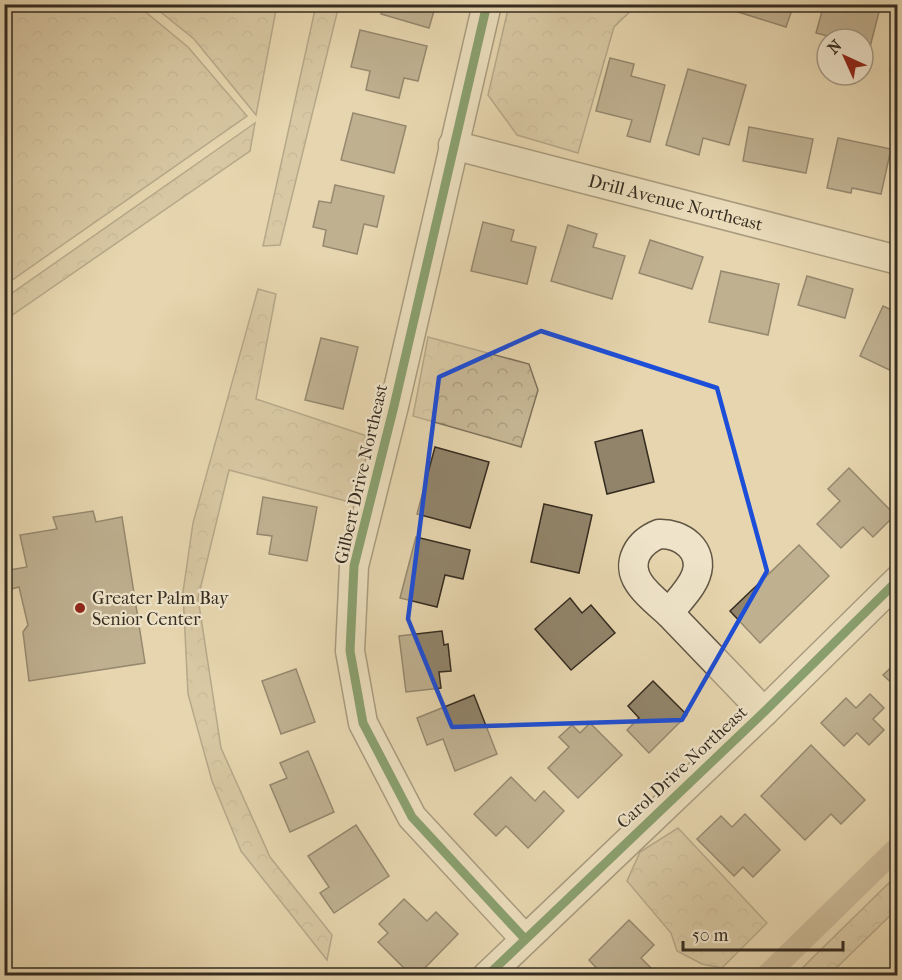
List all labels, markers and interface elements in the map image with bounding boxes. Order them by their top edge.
north arrow [815,27,875,87]
text: N [824,35,846,58]
street label: Drill Avenue Northeast [586,170,766,236]
street label: Gilbert Drive Northeast [331,382,393,566]
place label: Greater Palm Bay Senior Center [92,588,230,630]
marker: Greater Palm Bay Senior Center [73,601,87,615]
street label: Carol Drive Northeast [613,701,752,833]
scale bar [683,914,844,952]
text: 50 m [692,925,729,946]

